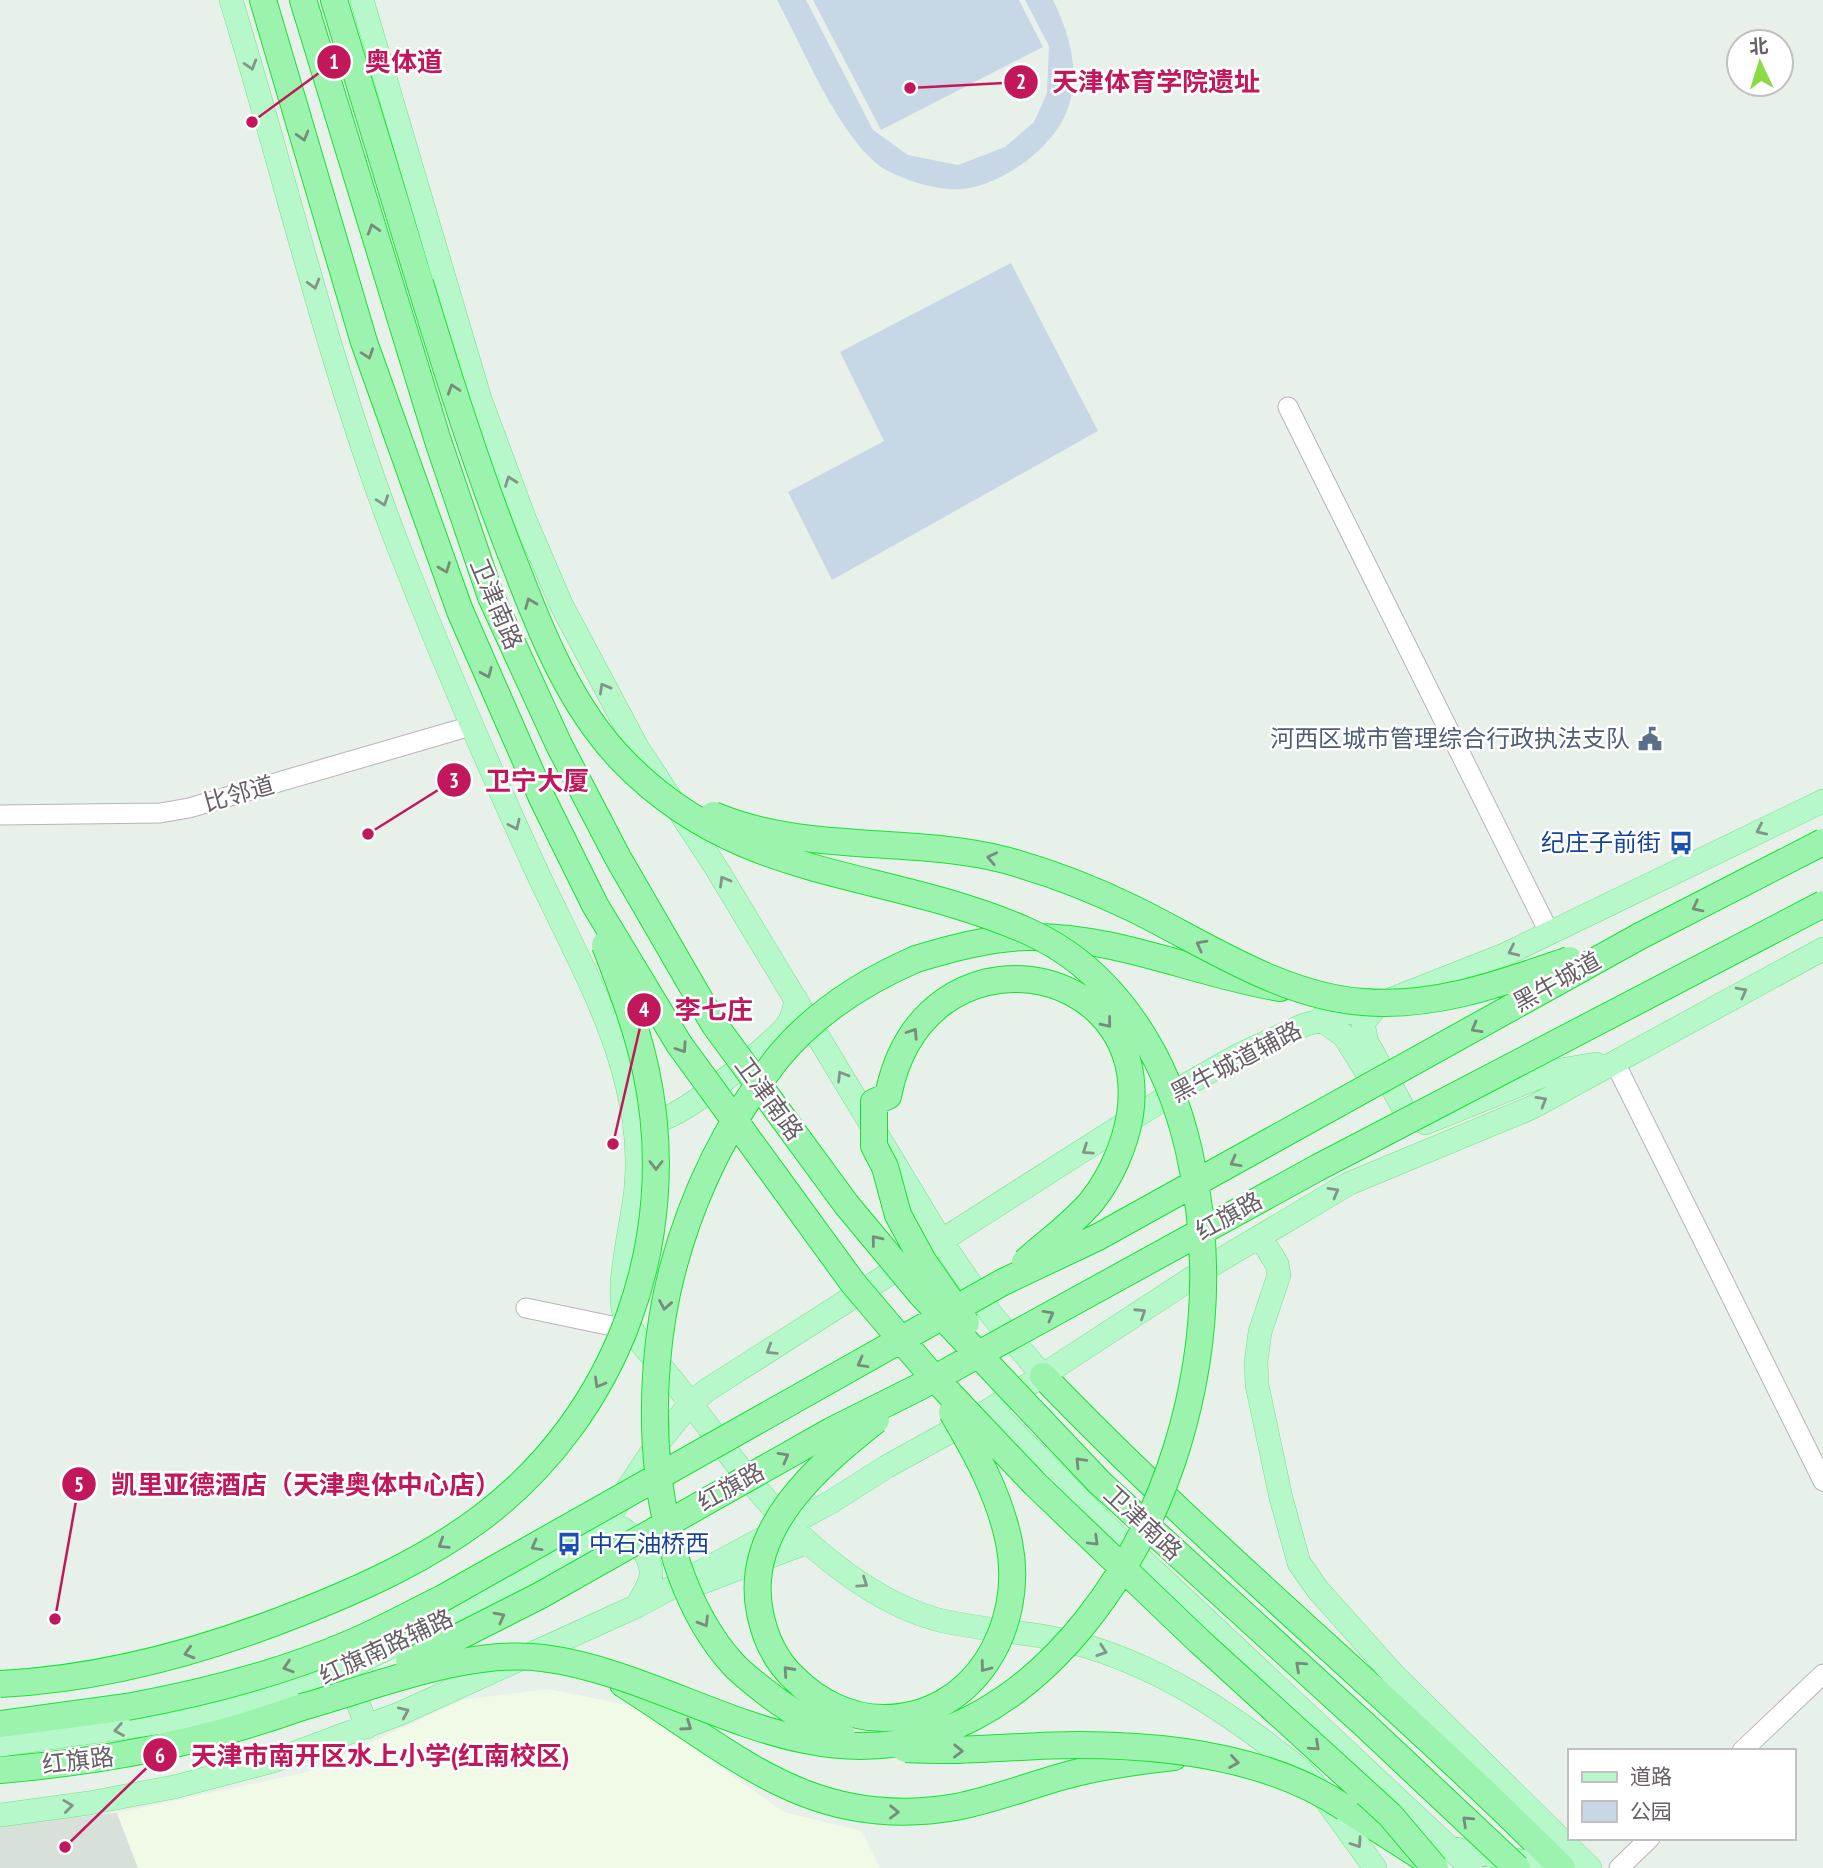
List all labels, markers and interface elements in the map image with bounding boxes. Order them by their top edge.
north arrow [1725,28,1795,98]
text: 北 [1748,33,1769,59]
callout: 奥体道 [316,38,457,85]
text: 奥体道 [365,45,443,78]
text: 1 [329,48,339,75]
callout: 天津体育学院遗址 [1003,58,1274,105]
one-way arrow [243,59,258,71]
text: 天津体育学院遗址 [1052,65,1260,98]
text: 2 [1016,68,1026,95]
one-way arrow [294,130,309,142]
one-way arrow [366,223,381,235]
one-way arrow [306,278,320,290]
one-way arrow [360,347,374,359]
one-way arrow [447,384,461,396]
one-way arrow [504,476,518,488]
one-way arrow [375,494,389,506]
street label: 卫津南路 [463,554,529,654]
one-way arrow [436,562,450,574]
one-way arrow [525,598,539,610]
one-way arrow [479,666,493,678]
one-way arrow [599,683,612,695]
place label: 河西区城市管理综合行政执法支队 [1270,723,1630,754]
public building icon: 河西区城市管理综合行政执法支队 [1636,725,1664,753]
callout: 卫宁大厦 [436,757,603,804]
text: 卫宁大厦 [485,764,589,797]
text: 3 [449,767,459,794]
street label: 比邻道 [200,769,278,818]
one-way arrow [507,817,521,830]
one-way arrow [1756,821,1768,835]
place label: 纪庄子前街 [1541,827,1661,858]
bus stop icon: 纪庄子前街 [1667,829,1695,857]
one-way arrow [986,851,998,866]
one-way arrow [719,876,732,889]
one-way arrow [1692,898,1704,912]
one-way arrow [1196,939,1209,953]
one-way arrow [1508,943,1520,957]
street label: 黑牛城道 [1507,945,1606,1018]
callout: 李七庄 [626,987,767,1034]
one-way arrow [1735,987,1747,1000]
text: 李七庄 [675,993,753,1026]
text: 4 [639,996,649,1023]
street label: 黑牛城道辅路 [1165,1014,1307,1109]
one-way arrow [1099,1016,1112,1028]
one-way arrow [1471,1020,1483,1033]
one-way arrow [904,1028,917,1041]
one-way arrow [674,1040,686,1053]
street label: 卫津南路 [729,1051,810,1147]
one-way arrow [837,1070,850,1083]
one-way arrow [1535,1097,1548,1110]
one-way arrow [1082,1142,1095,1154]
one-way arrow [1229,1154,1242,1167]
one-way arrow [648,1160,664,1171]
street label: 红旗路 [1190,1185,1268,1247]
one-way arrow [1327,1187,1339,1200]
one-way arrow [872,1236,884,1249]
one-way arrow [658,1299,673,1311]
one-way arrow [1134,1308,1147,1321]
one-way arrow [1042,1310,1055,1323]
one-way arrow [766,1342,779,1355]
one-way arrow [857,1355,870,1368]
one-way arrow [594,1375,607,1388]
one-way arrow [777,1452,790,1465]
street label: 红旗路 [692,1456,770,1518]
one-way arrow [1075,1457,1088,1470]
callout: 凯里亚德酒店（天津奥体中心店） [62,1461,515,1508]
text: 凯里亚德酒店（天津奥体中心店） [111,1468,501,1501]
text: 5 [74,1471,84,1498]
street label: 卫津南路 [1098,1479,1189,1567]
place label: 中石油桥西 [589,1528,709,1559]
bus stop icon: 中石油桥西 [555,1530,583,1558]
one-way arrow [1086,1532,1099,1545]
one-way arrow [437,1536,450,1549]
one-way arrow [530,1538,543,1551]
one-way arrow [855,1575,868,1587]
street label: 红旗南路辅路 [314,1602,458,1691]
one-way arrow [493,1611,506,1625]
one-way arrow [696,1614,709,1627]
one-way arrow [1096,1643,1108,1657]
one-way arrow [184,1645,196,1659]
one-way arrow [282,1659,294,1674]
one-way arrow [980,1659,993,1671]
one-way arrow [1295,1662,1308,1674]
one-way arrow [784,1666,796,1679]
one-way arrow [396,1706,409,1720]
one-way arrow [679,1718,692,1731]
one-way arrow [113,1722,125,1737]
callout: 天津市南开区水上小学(红南校区) [142,1732,584,1779]
one-way arrow [1306,1738,1319,1750]
text: 天津市南开区水上小学(红南校区) [191,1739,569,1772]
street label: 红旗路 [40,1741,116,1780]
text: 6 [155,1742,165,1769]
one-way arrow [954,1743,964,1759]
legend [1568,1749,1795,1840]
one-way arrow [1228,1754,1240,1769]
text: 道路 [1630,1763,1672,1790]
text: 公园 [1630,1798,1672,1825]
one-way arrow [62,1799,74,1814]
one-way arrow [889,1804,899,1820]
one-way arrow [1462,1817,1475,1829]
one-way arrow [1349,1835,1361,1848]

